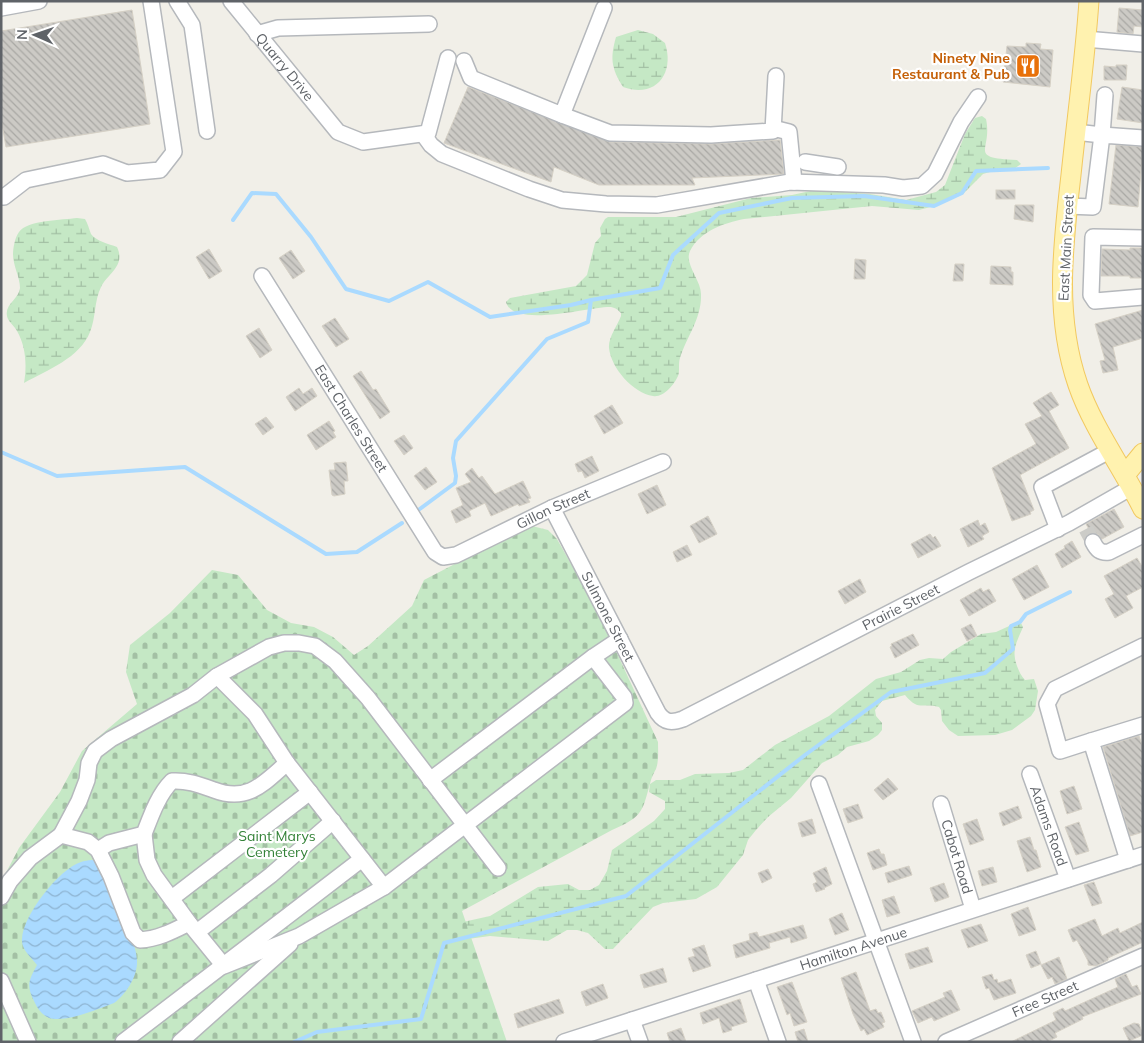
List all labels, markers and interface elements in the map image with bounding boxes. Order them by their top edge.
north arrow [10,10,60,60]
text: N [13,29,31,40]
street label: Quarry Drive [252,29,318,105]
place label: Ninety Nine Restaurant & Pub [892,49,1010,83]
restaurant icon: Ninety Nine Restaurant & Pub [1015,53,1041,79]
street label: East Main Street [1054,194,1078,302]
street label: East Charles Street [311,361,392,476]
street label: Gillon Street [513,484,593,533]
street label: Sulmone Street [577,568,639,664]
street label: Prairie Street [859,580,942,634]
street label: Adams Road [1026,783,1072,868]
street label: Cabot Road [937,817,977,896]
park label: Saint Marys Cemetery [238,827,316,861]
street label: Hamilton Avenue [797,923,909,974]
street label: Free Street [1009,976,1081,1021]

